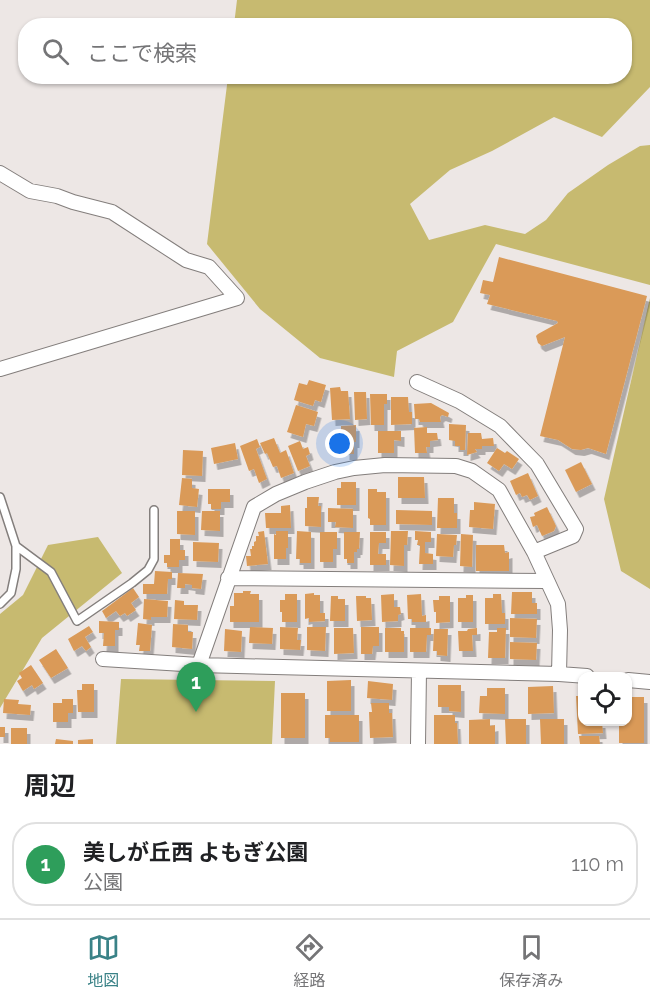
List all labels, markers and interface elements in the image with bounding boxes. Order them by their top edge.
search box [18,18,632,84]
icon: search [39,35,72,68]
text: ここで検索 [87,40,197,66]
your location [325,429,354,458]
pin: 1 [176,662,216,712]
map controls [578,672,632,726]
button: locate [578,672,632,726]
text: 周辺 [24,771,76,801]
text: 美しが丘西 よもぎ公園 [83,839,308,865]
text: 1 [41,852,50,876]
text: 110 m [571,852,624,876]
text: 公園 [83,870,123,894]
tab: 地図 [87,931,120,991]
tab: 経路 [293,931,326,991]
tab: 保存済み [499,931,563,991]

